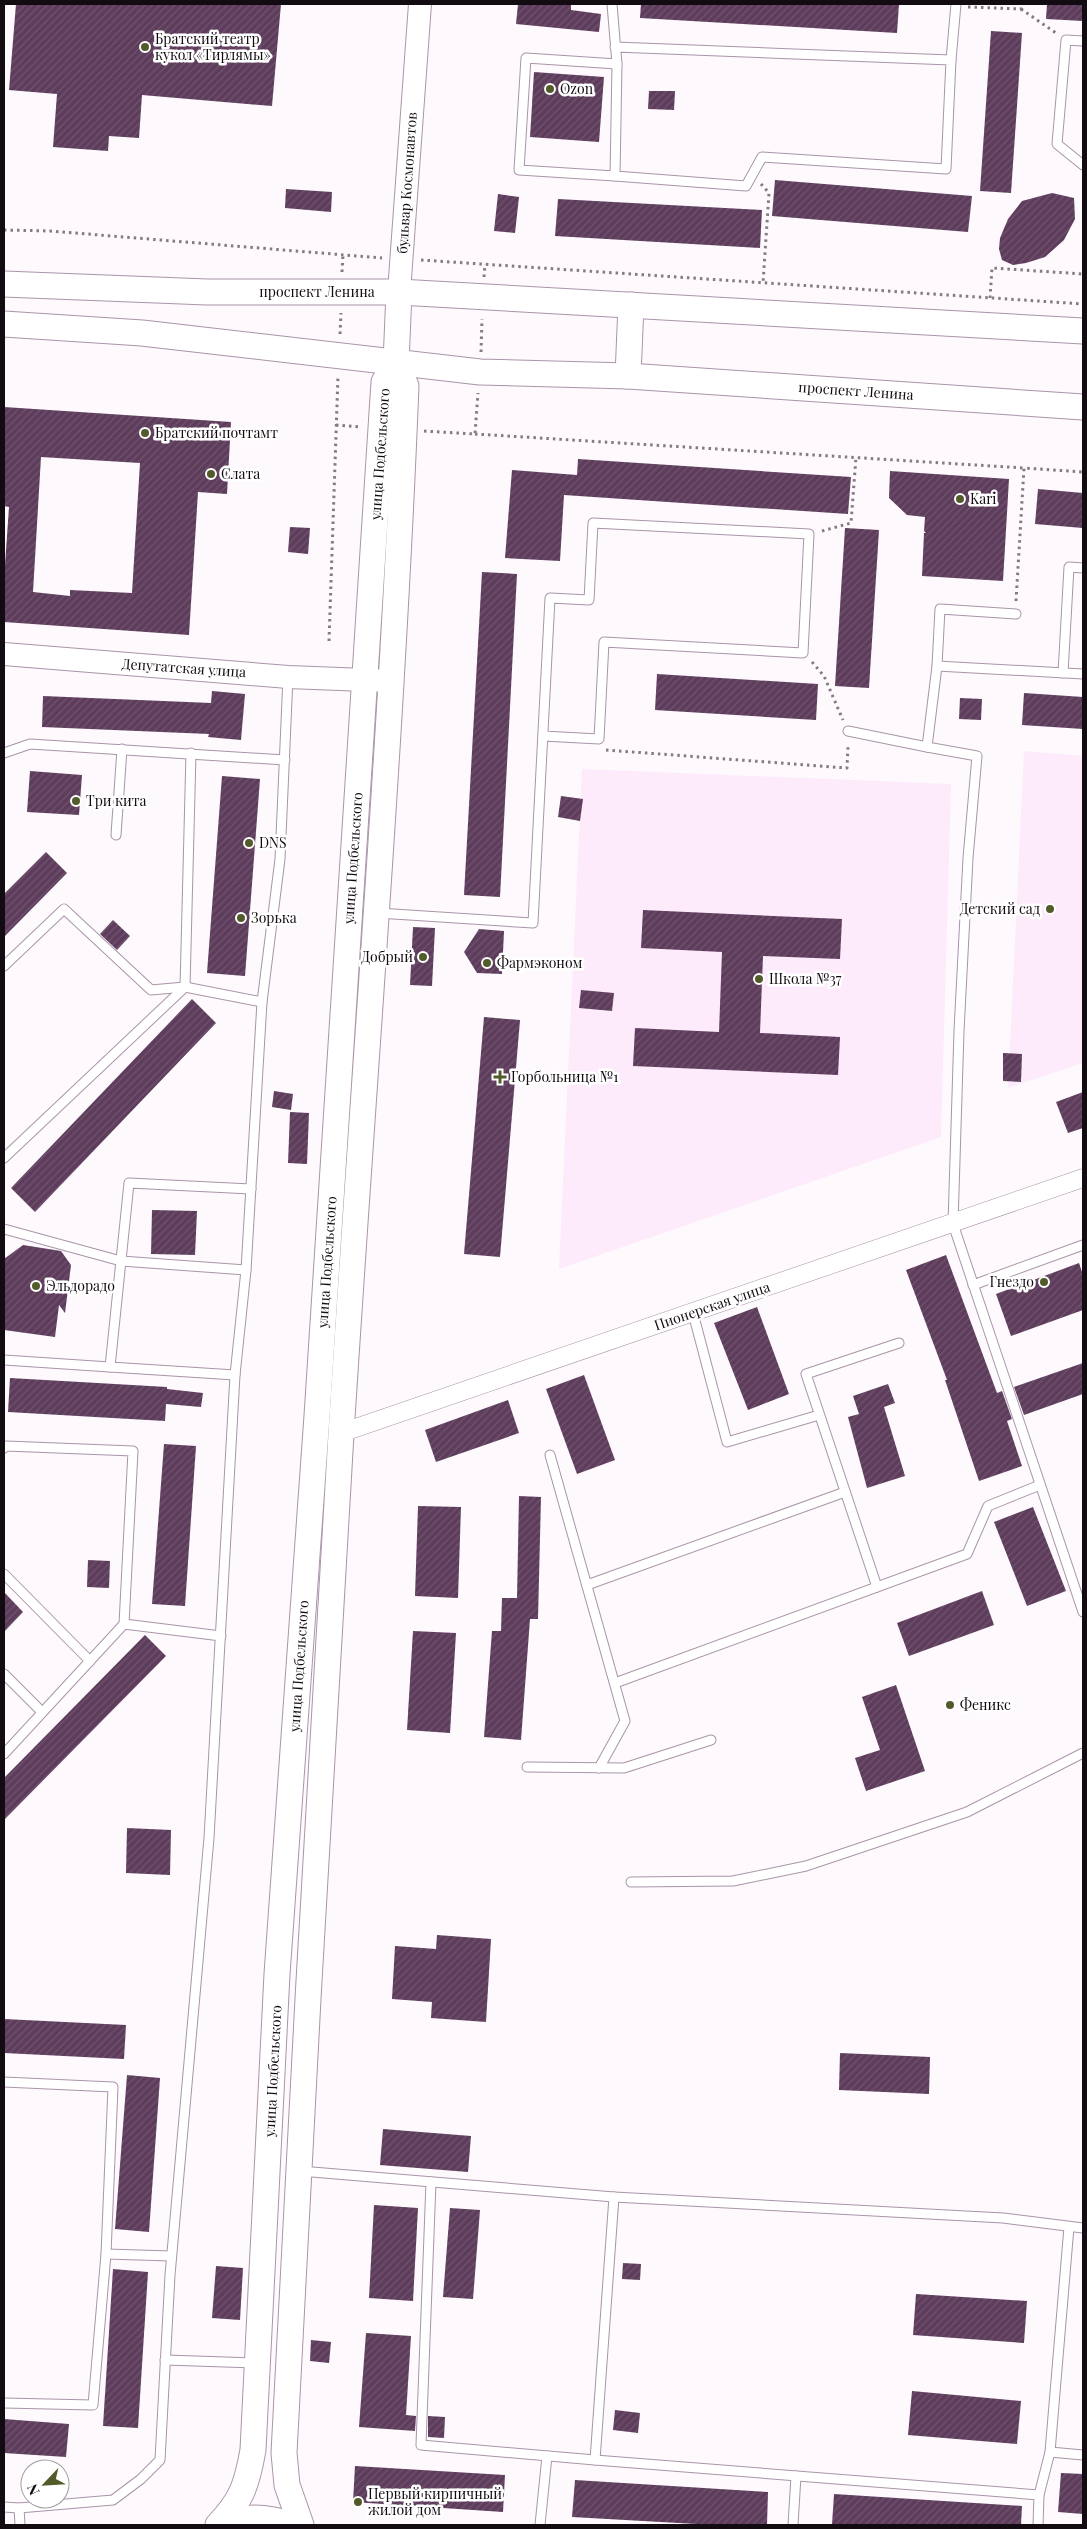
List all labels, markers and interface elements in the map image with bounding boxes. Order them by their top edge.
place label: Братский театр кукол «Тирлямы» [155,29,271,64]
marker: Братский театр кукол «Тирлямы» [139,41,151,53]
place label: Ozon [560,79,594,98]
marker: Ozon [544,83,556,95]
street label: бульвар Космонавтов [392,111,421,254]
street label: проспект Ленина [259,282,375,301]
street label: проспект Ленина [798,377,914,404]
street label: улица Подбельского [365,387,394,521]
place label: Братский почтамт [155,423,278,442]
marker: Братский почтамт [139,427,151,439]
place label: Слата [221,464,260,483]
marker: Слата [205,468,217,480]
place label: Kari [970,489,996,508]
marker: Kari [954,493,966,505]
street label: Депутатская улица [121,654,247,681]
place label: Три кита [86,791,147,810]
street label: улица Подбельского [338,791,367,925]
marker: Три кита [70,795,82,807]
place label: DNS [259,833,286,852]
marker: DNS [243,837,255,849]
place label: Детский сад [960,899,1041,918]
marker: Детский сад [1044,903,1056,915]
place label: Зорька [251,908,297,927]
marker: Зорька [235,912,247,924]
place label: Добрый [361,947,413,966]
marker: Добрый [417,951,429,963]
place label: Фармэконом [497,953,583,972]
marker: Фармэконом [481,957,493,969]
place label: Школа №37 [769,969,842,988]
marker: Школа №37 [753,973,765,985]
place label: Горбольница №1 [511,1067,618,1086]
marker: Горбольница №1 [493,1070,507,1084]
street label: улица Подбельского [312,1195,341,1329]
place label: Гнездо [989,1272,1034,1291]
place label: Эльдорадо [46,1276,115,1295]
marker: Гнездо [1038,1276,1050,1288]
street label: Пионерская улица [651,1277,772,1334]
marker: Эльдорадо [30,1280,42,1292]
street label: улица Подбельского [284,1599,313,1733]
place label: Феникс [960,1695,1011,1714]
marker: Феникс [944,1699,956,1711]
street label: улица Подбельского [260,2004,285,2138]
north arrow [20,2459,70,2509]
text: N [22,2481,44,2498]
place label: Первый кирпичный жилой дом [368,2484,502,2519]
marker: Первый кирпичный жилой дом [352,2496,364,2508]

